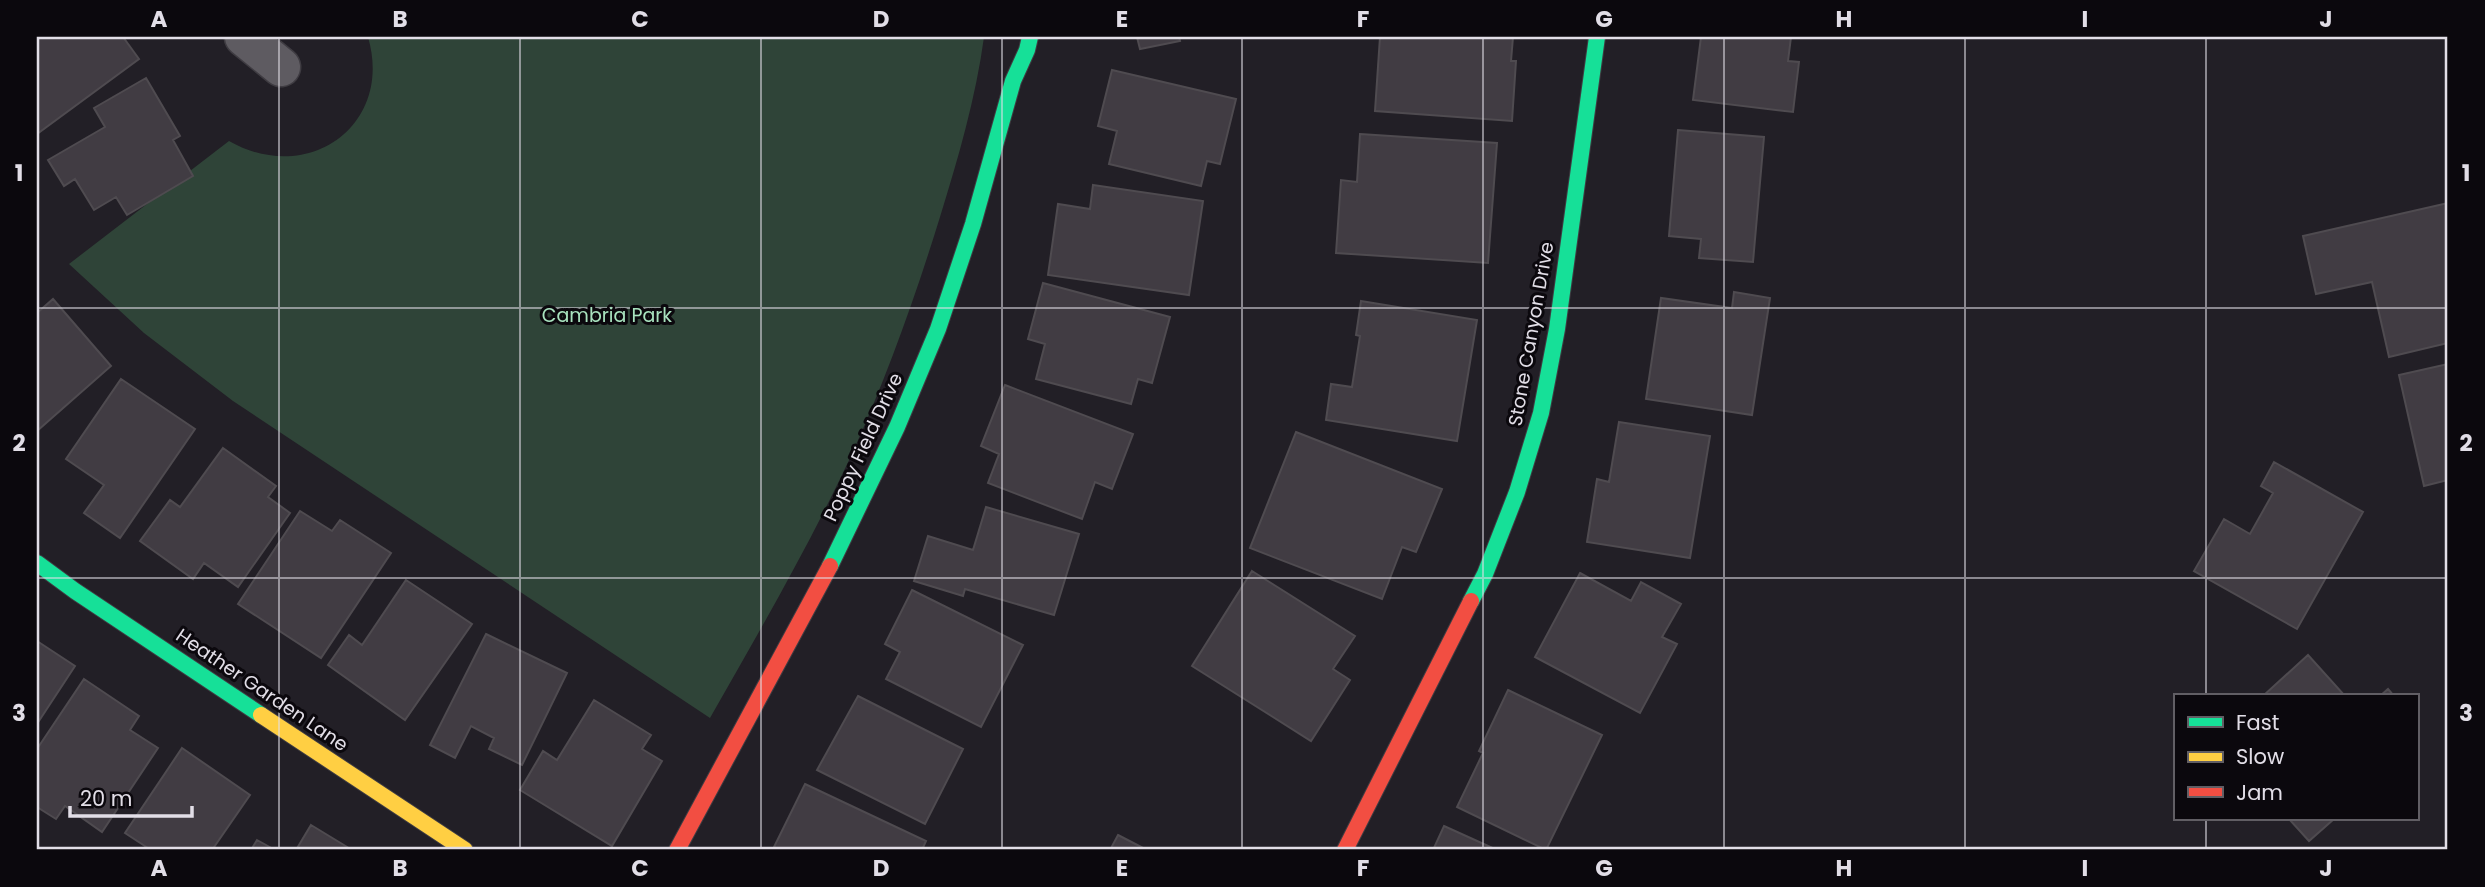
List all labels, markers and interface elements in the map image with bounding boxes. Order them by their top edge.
text: A [151,3,168,35]
text: B [392,3,408,35]
text: C [631,3,649,35]
text: D [873,3,889,35]
text: E [1116,3,1128,35]
text: F [1357,3,1369,35]
text: G [1595,3,1613,35]
text: H [1836,3,1852,35]
text: I [2082,3,2088,35]
text: J [2319,3,2333,35]
text: 1 [15,157,23,189]
text: 1 [2462,157,2470,189]
street label: Stone Canyon Drive [1502,240,1560,428]
park label: Cambria Park [542,302,672,329]
street label: Poppy Field Drive [817,368,909,526]
text: 2 [12,427,26,459]
text: 2 [2459,427,2473,459]
street label: Heather Garden Lane [171,622,353,758]
legend [2174,694,2418,820]
text: 3 [12,697,26,729]
text: 3 [2459,697,2473,729]
text: Fast [2236,708,2279,737]
text: Slow [2236,742,2284,771]
scale bar [70,775,192,819]
text: Jam [2236,778,2283,807]
text: 20 m [80,784,133,813]
text: A [151,852,168,884]
text: B [392,852,408,884]
text: C [631,852,649,884]
text: D [873,852,889,884]
text: E [1116,852,1128,884]
text: F [1357,852,1369,884]
text: G [1595,852,1613,884]
text: H [1836,852,1852,884]
text: I [2082,852,2088,884]
text: J [2319,852,2333,884]

